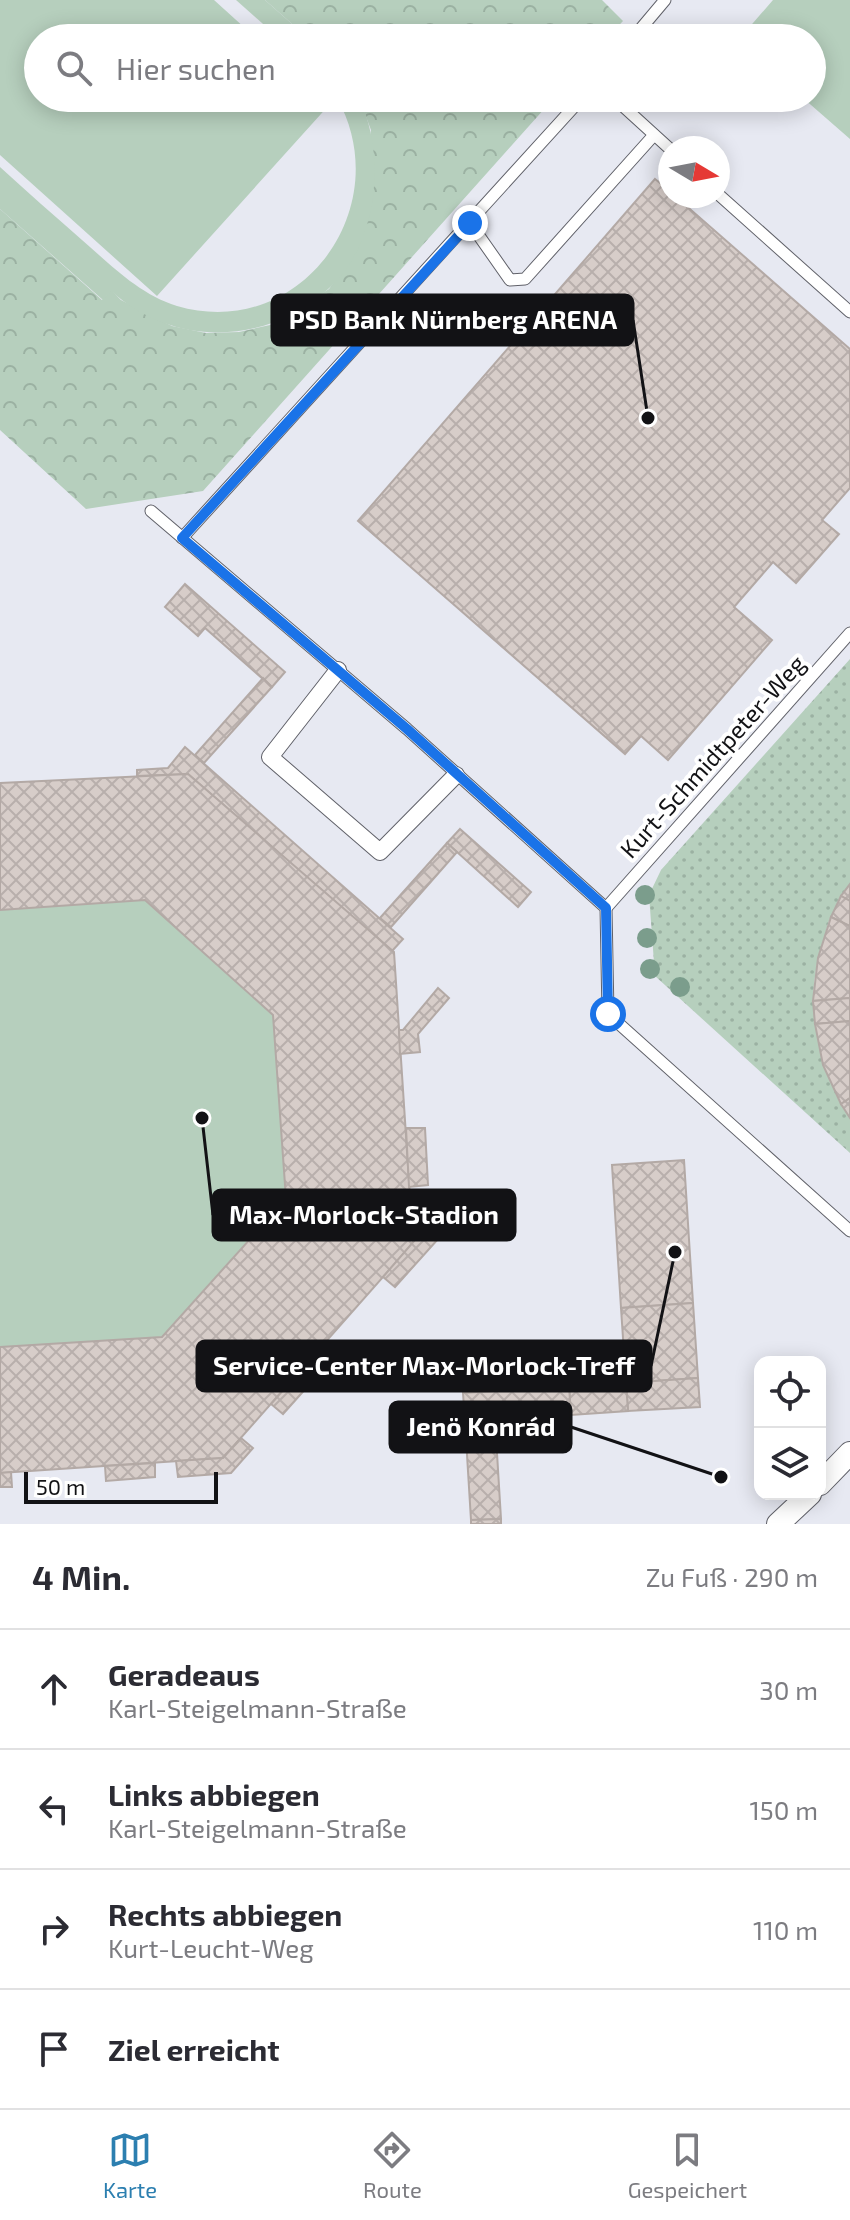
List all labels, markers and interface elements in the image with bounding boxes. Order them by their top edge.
search box [24,24,826,112]
icon: search [52,46,96,90]
text: Hier suchen [116,50,276,86]
north arrow [658,136,730,208]
route end [452,205,488,241]
callout: PSD Bank Nürnberg ARENA [272,295,633,345]
text: PSD Bank Nürnberg ARENA [289,303,617,334]
street label: Kurt-Schmidtpeter-Weg [613,649,811,863]
route start [590,996,626,1032]
callout: Max-Morlock-Stadion [213,1190,515,1240]
text: Max-Morlock-Stadion [229,1198,499,1229]
callout: Service-Center Max-Morlock-Treff [197,1341,651,1391]
text: Service-Center Max-Morlock-Treff [213,1349,636,1380]
map controls [754,1356,826,1500]
button: locate [754,1356,826,1428]
callout: Jenö Konrád [390,1402,571,1452]
text: Jenö Konrád [406,1410,556,1441]
button: layers [754,1428,826,1500]
scale bar [24,1468,218,1504]
text: 50 m [36,1473,85,1499]
text: 4 Min. [32,1556,130,1597]
text: Zu Fuß · 290 m [646,1561,818,1592]
text: Geradeaus [108,1656,260,1692]
icon: ahead [32,1667,76,1711]
text: 30 m [759,1674,818,1705]
text: Karl-Steigelmann-Straße [108,1692,407,1723]
text: Links abbiegen [108,1776,320,1812]
icon: left [32,1787,76,1831]
text: 150 m [749,1794,818,1825]
text: Karl-Steigelmann-Straße [108,1812,407,1843]
text: Rechts abbiegen [108,1896,342,1932]
icon: right [32,1907,76,1951]
text: 110 m [753,1914,818,1945]
text: Kurt-Leucht-Weg [108,1932,314,1963]
icon: arrive [32,2027,76,2071]
text: Ziel erreicht [108,2031,280,2067]
tab: Karte [103,2128,157,2202]
tab: Route [363,2128,422,2202]
tab: Gespeichert [628,2128,747,2202]

